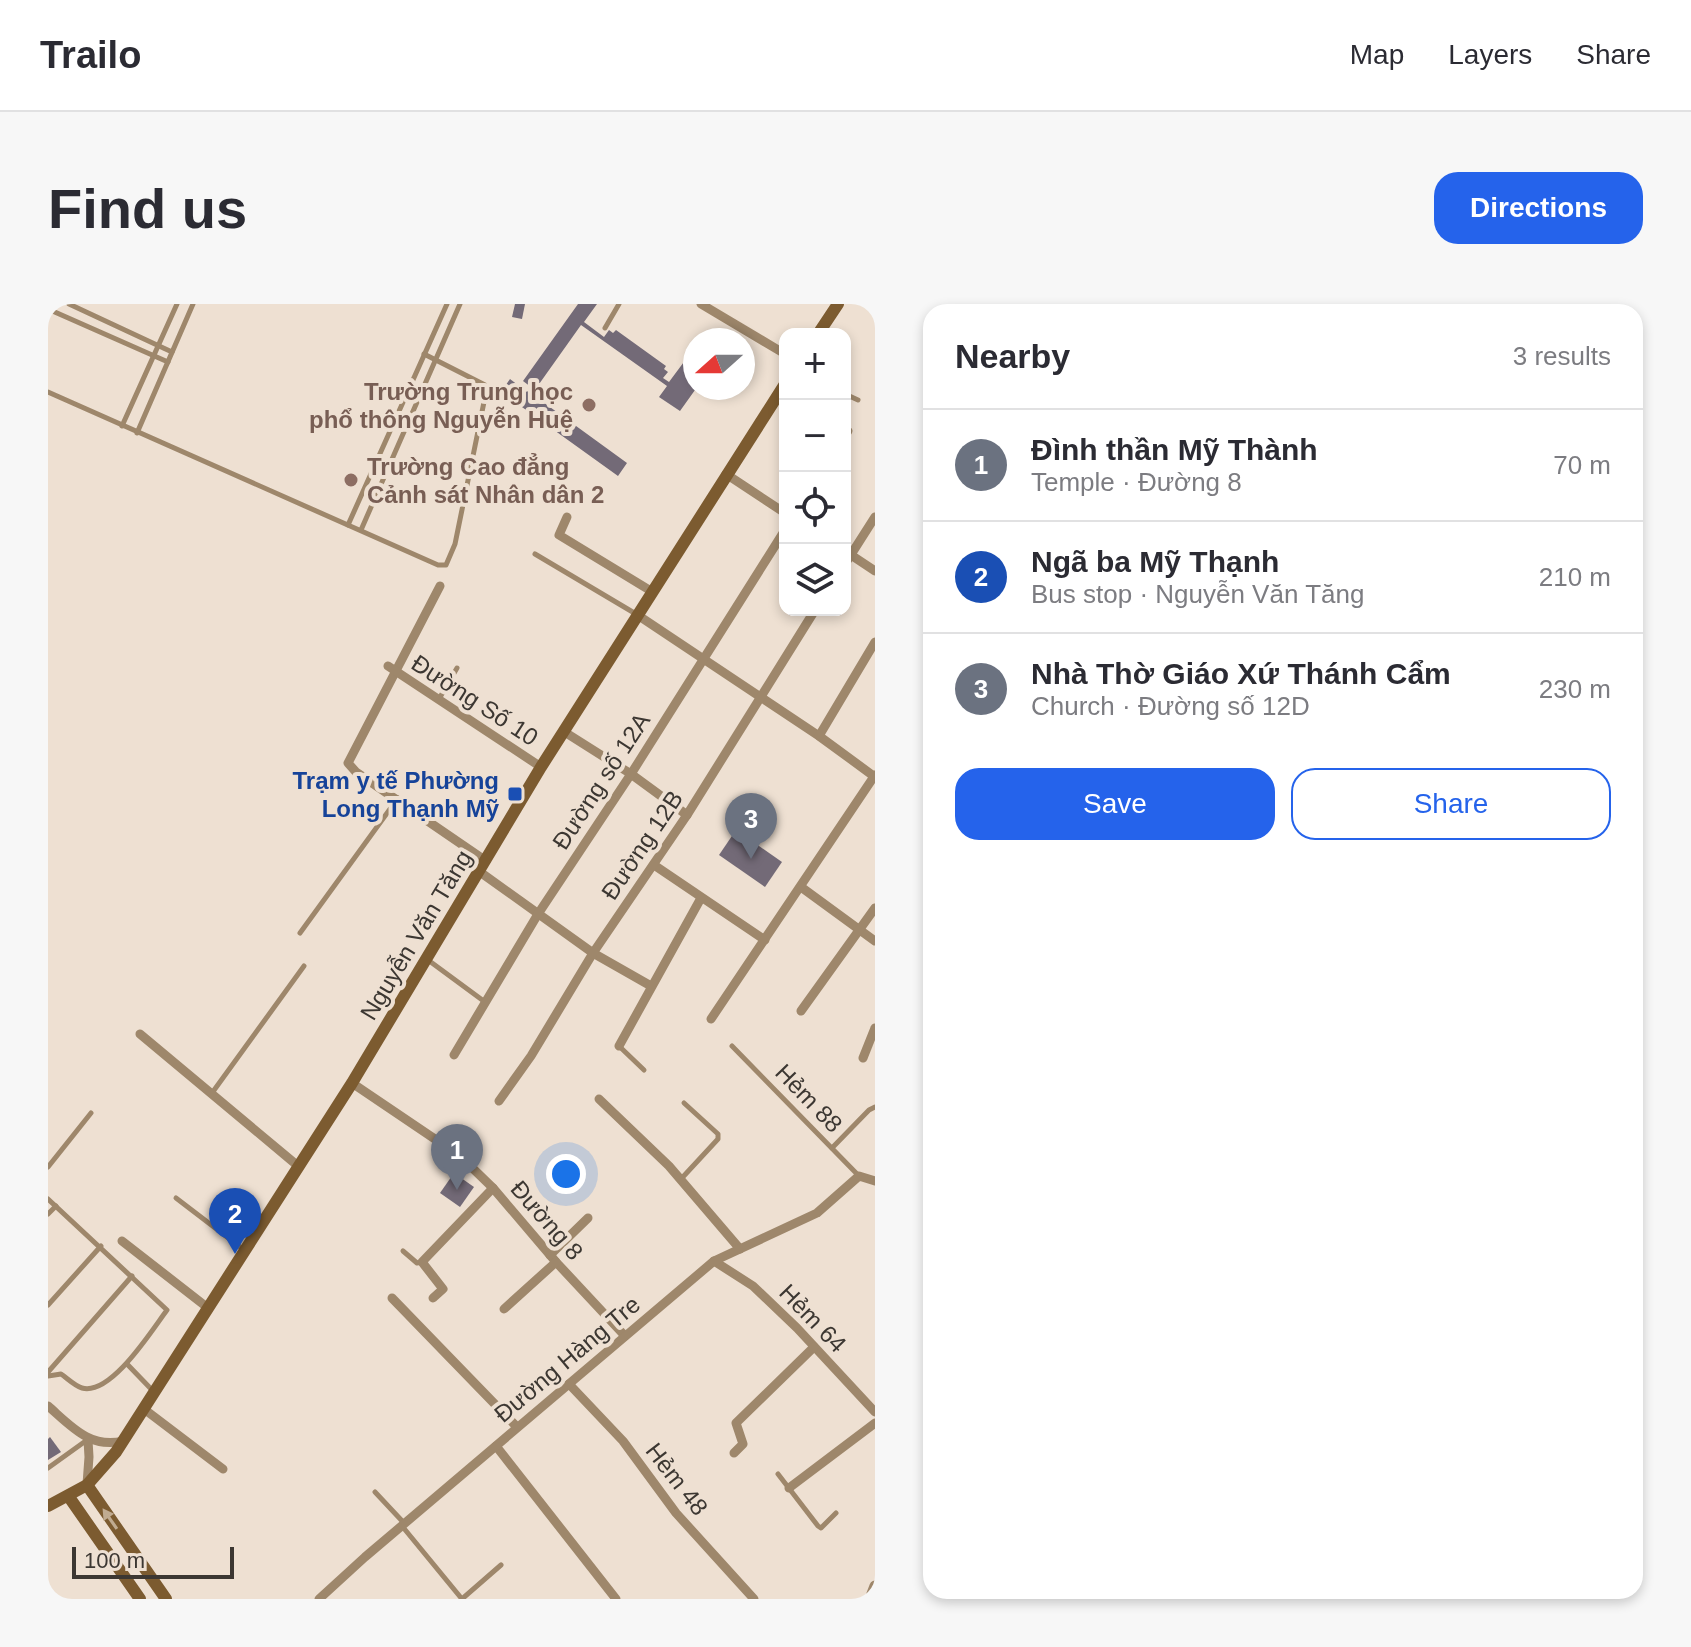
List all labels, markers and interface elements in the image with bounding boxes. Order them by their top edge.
text: Trailo [40,34,141,76]
text: Map [1350,39,1404,70]
text: Layers [1448,39,1532,70]
text: Share [1576,39,1651,70]
button: Directions [1434,172,1643,244]
text: Find us [48,177,247,240]
north arrow [683,328,755,400]
map controls [779,328,851,616]
button: + [779,328,851,400]
text: Nearby [955,337,1070,375]
text: 3 results [1513,341,1611,371]
place label: Trường Trung học phổ thông Nguyễn Huệ [309,378,573,433]
marker: Trường Trung học phổ thông Nguyễn Huệ [580,396,598,414]
button: − [779,400,851,472]
text: Đình thần Mỹ Thành [1031,433,1318,466]
text: 1 [974,450,988,480]
text: 70 m [1553,450,1611,480]
place label: Trường Cao đẳng Cảnh sát Nhân dân 2 [367,452,604,508]
text: Temple · Đường 8 [1031,467,1242,497]
marker: Trường Cao đẳng Cảnh sát Nhân dân 2 [342,471,360,489]
button: locate [779,472,851,544]
button: layers [779,544,851,616]
text: Ngã ba Mỹ Thạnh [1031,545,1279,578]
text: 2 [974,562,988,592]
text: 210 m [1539,562,1611,592]
text: Bus stop · Nguyễn Văn Tăng [1031,579,1364,609]
street label: Đường Số 10 [407,649,543,751]
text: Nhà Thờ Giáo Xứ Thánh Cẩm [1031,657,1451,690]
text: 3 [974,674,988,704]
text: 230 m [1539,674,1611,704]
text: Church · Đường số 12D [1031,691,1310,721]
street label: Đường số 12A [547,708,655,854]
place label: Trạm y tế Phường Long Thạnh Mỹ [293,767,500,822]
button: Save [955,768,1275,840]
button: Share [1291,768,1611,840]
marker: Trạm y tế Phường Long Thạnh Mỹ [506,785,524,803]
street label: Đường 12B [596,786,688,904]
pin: 3 [725,793,777,859]
street label: Nguyễn Văn Tăng [355,845,477,1025]
street label: Hẻm 88 [770,1058,848,1138]
pin: 1 [431,1124,483,1190]
your location [546,1154,586,1194]
street label: Đường 8 [505,1175,589,1265]
pin: 2 [209,1188,261,1254]
street label: Hẻm 64 [774,1278,852,1358]
street label: Đường Hàng Tre [489,1290,645,1428]
street label: Hẻm 48 [640,1438,714,1520]
one-way arrow [103,1508,118,1529]
scale bar [72,1543,234,1579]
text: 100 m [84,1548,145,1573]

